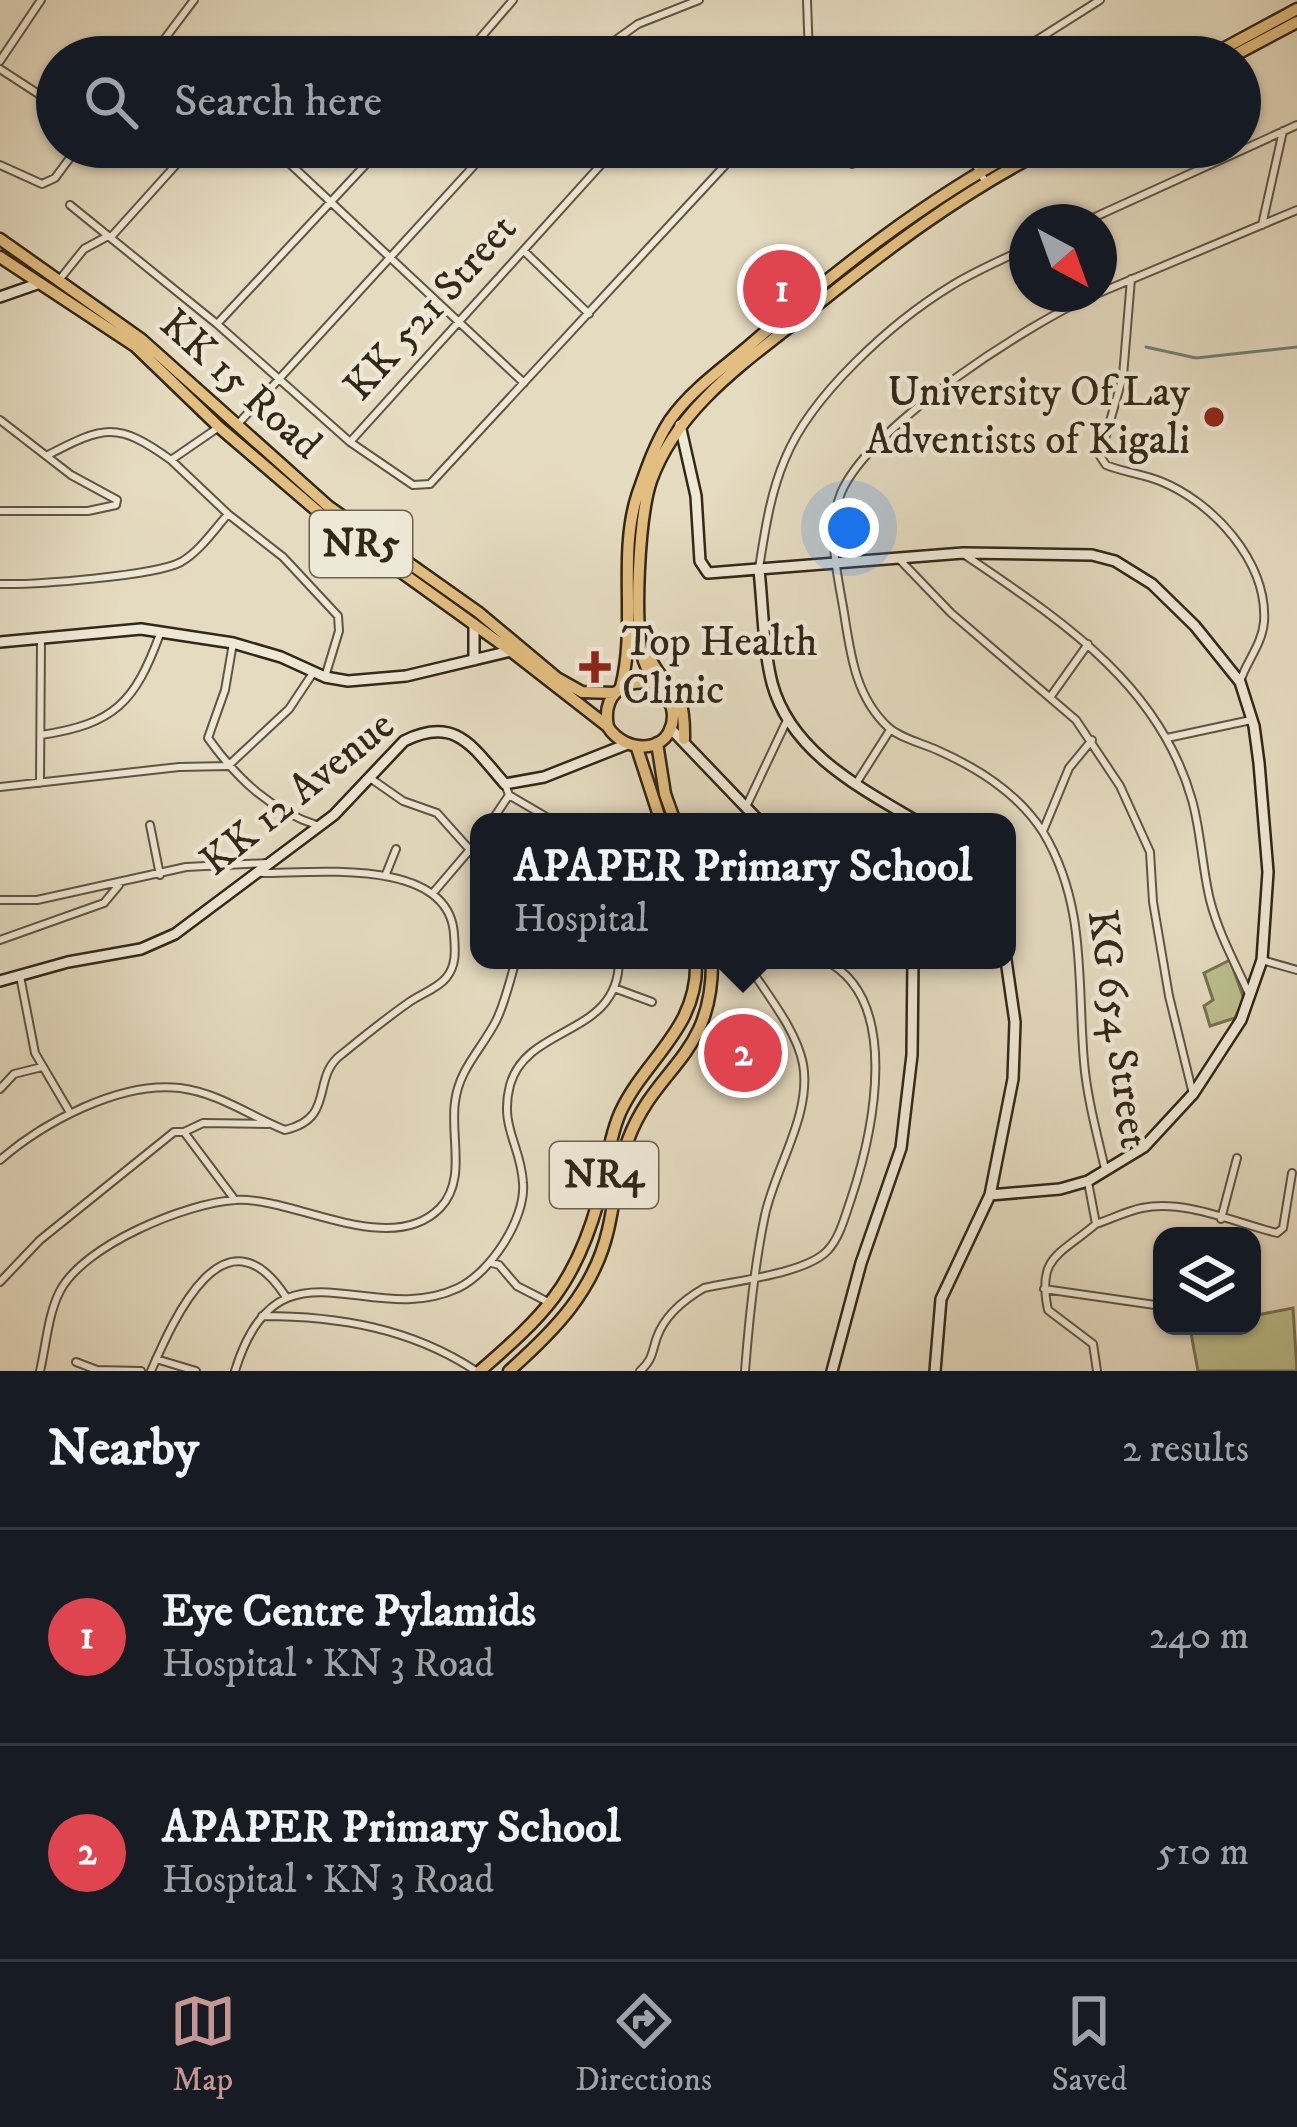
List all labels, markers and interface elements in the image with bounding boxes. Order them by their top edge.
search box [36,36,1261,168]
icon: search [78,69,144,135]
text: Search here [174,74,382,130]
street label: KK 521 Street [334,204,528,412]
north arrow [1009,204,1117,312]
pin: 1 [743,244,821,334]
street label: KK 15 Road [148,299,332,471]
place label: University Of Lay Adventists of Kigali [865,367,1191,467]
marker: University Of Lay Adventists of Kigali [1201,404,1227,430]
your location [819,498,879,558]
road number: NR5 [310,511,412,577]
place label: Top Health Clinic [622,617,818,717]
marker: Top Health Clinic [579,651,611,683]
street label: KK 12 Avenue [191,700,405,888]
popup [470,813,1016,969]
text: APAPER Primary School [514,839,972,895]
text: Hospital [514,895,648,944]
street label: KG 654 Street [1075,907,1159,1151]
pin: 2 [704,1008,782,1098]
road number: NR4 [550,1142,658,1208]
map controls [1153,1227,1261,1335]
button: layers [1153,1227,1261,1335]
text: Nearby [48,1417,199,1481]
text: 2 results [1122,1425,1249,1474]
text: Eye Centre Pylamids [162,1584,536,1640]
text: 1 [80,1612,94,1661]
text: 240 m [1149,1612,1249,1661]
text: Hospital · KN 3 Road [162,1640,494,1689]
text: APAPER Primary School [162,1800,620,1856]
text: 2 [77,1828,97,1877]
text: 510 m [1157,1828,1249,1877]
text: Hospital · KN 3 Road [162,1856,494,1905]
tab: Map [170,1988,236,2101]
tab: Directions [575,1988,712,2101]
tab: Saved [1051,1988,1127,2101]

